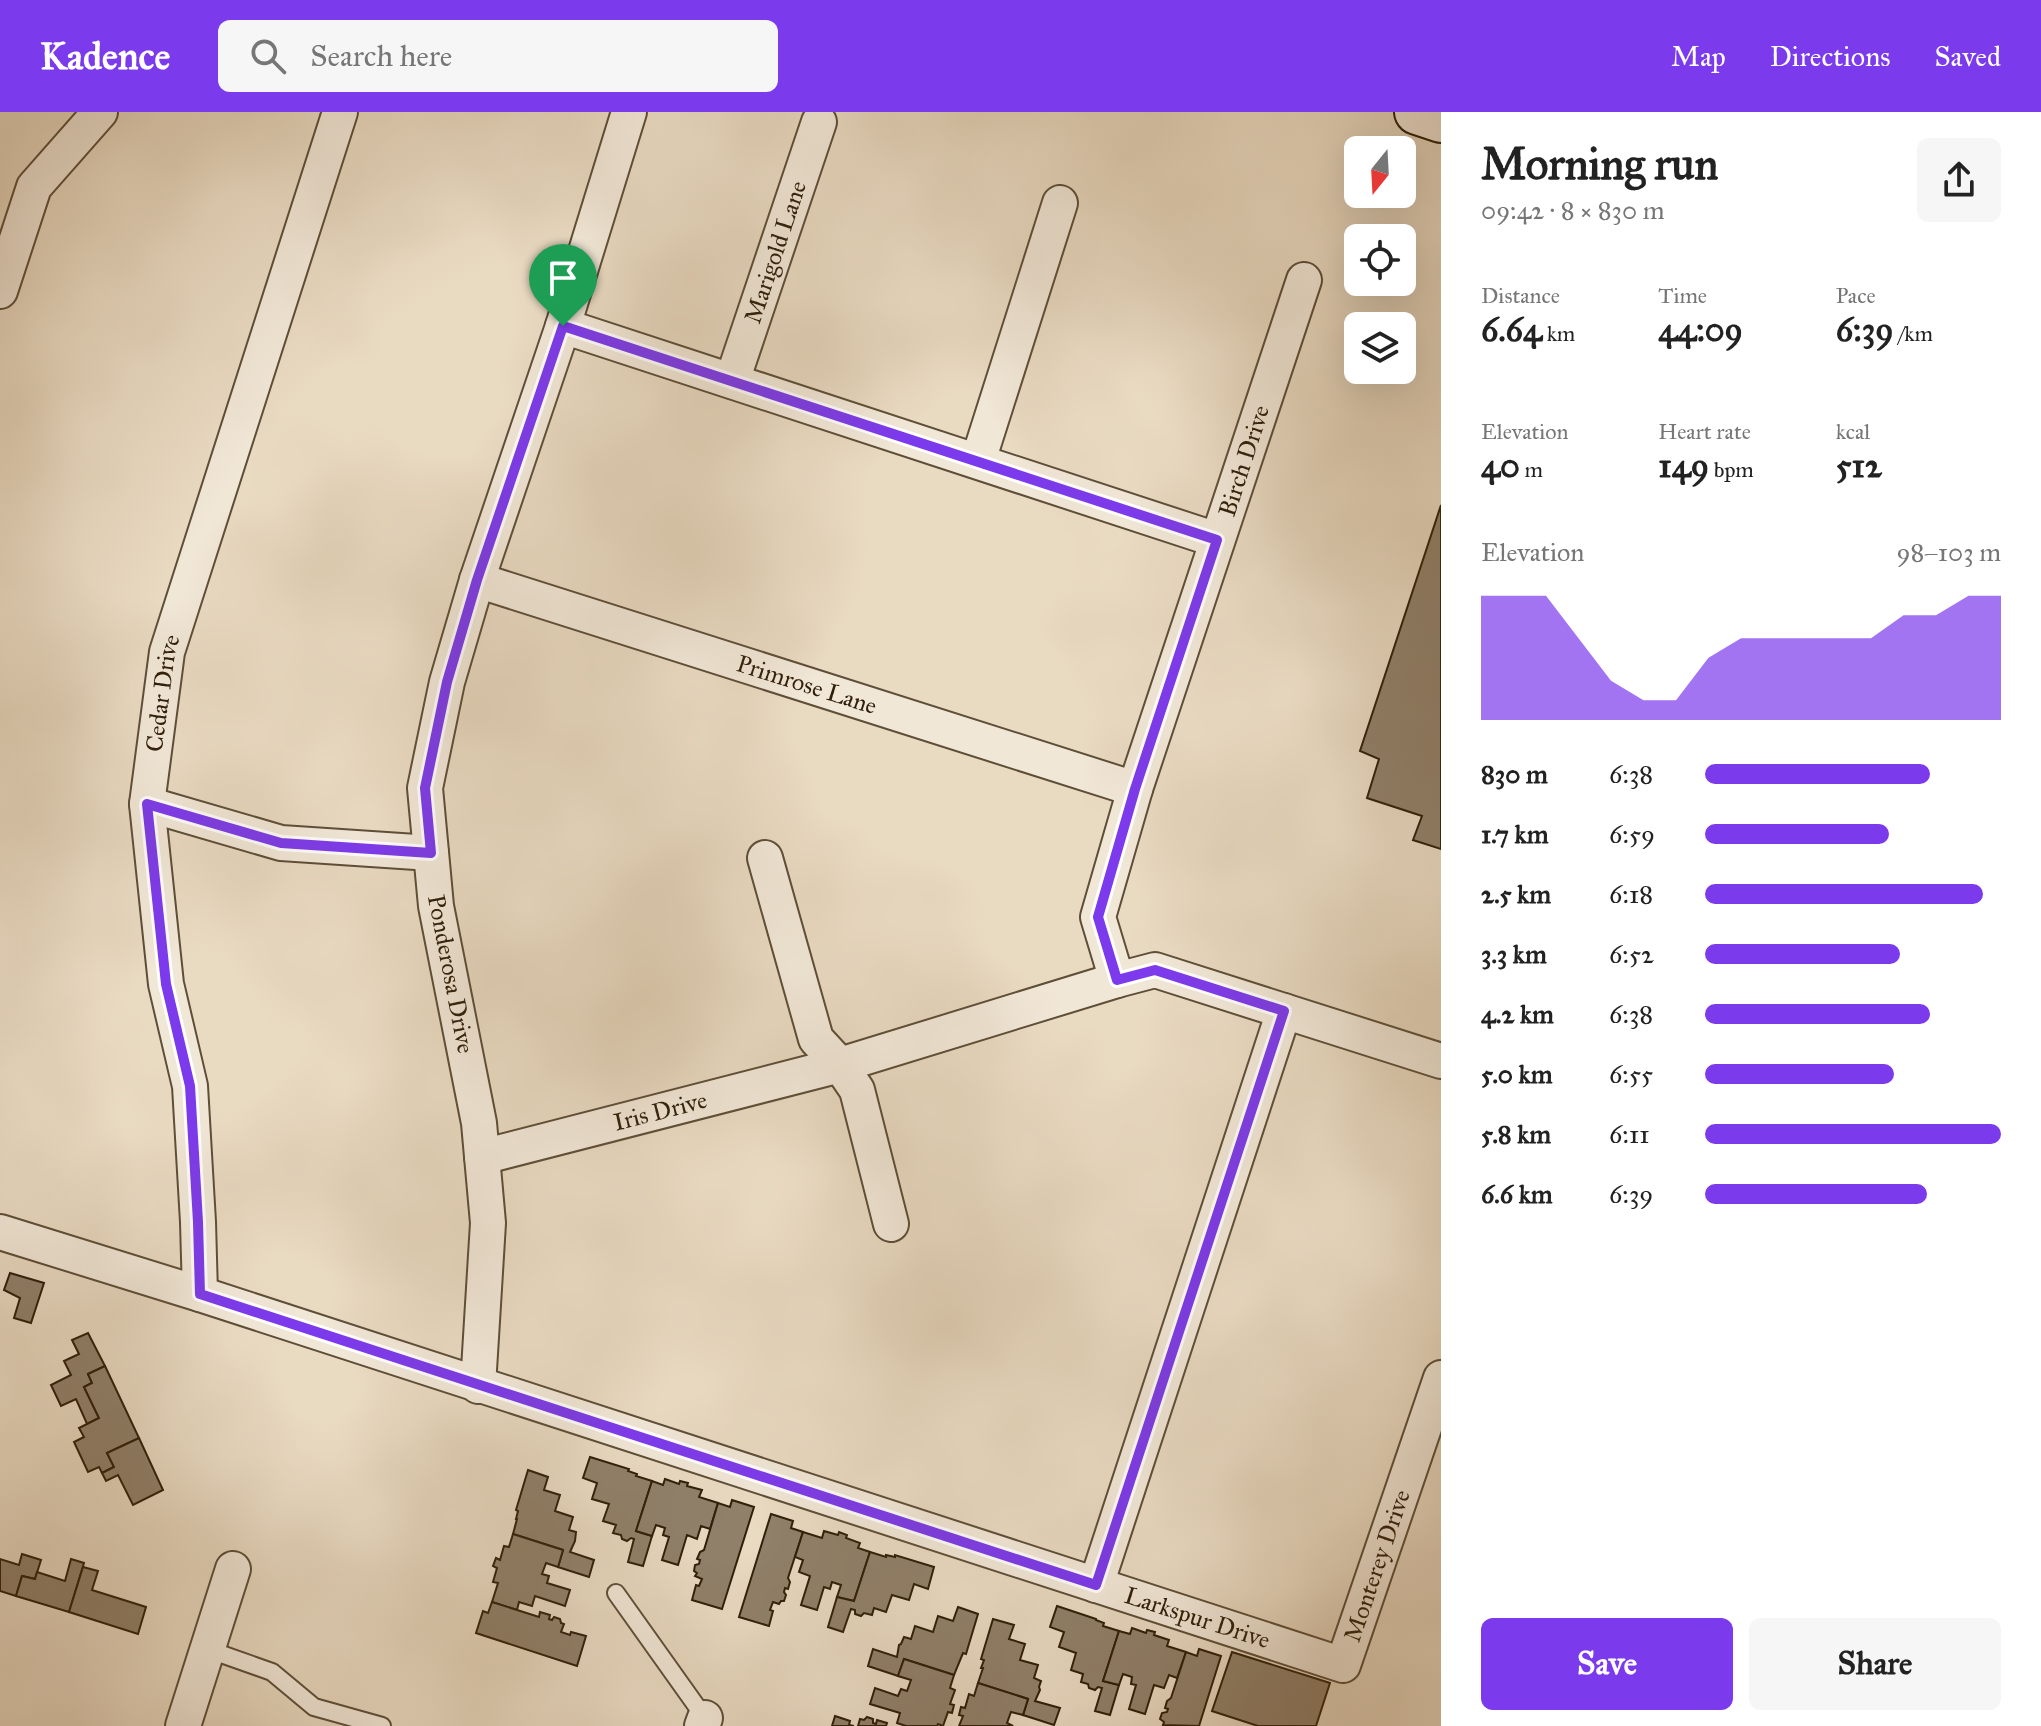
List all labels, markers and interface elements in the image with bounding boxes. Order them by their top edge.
search box [218,20,778,92]
text: Kadence [40,33,170,79]
icon: search [246,34,290,78]
text: Search here [310,38,452,74]
text: Map [1671,39,1726,74]
text: Directions [1770,39,1891,74]
text: Saved [1935,39,2001,74]
north arrow [1344,136,1416,208]
map controls [1344,136,1416,384]
text: Morning run [1481,137,1718,191]
button: share [1917,138,2001,222]
street label: Marigold Lane [737,177,813,327]
text: 09:42 · 8 × 830 m [1481,194,1665,226]
button: locate [1344,224,1416,296]
pin [529,244,597,326]
icon: arrive [541,256,585,300]
text: Distance [1481,282,1560,309]
text: Time [1658,282,1707,309]
text: Pace [1836,282,1876,309]
text: 6.64 [1481,309,1542,350]
text: 44:09 [1658,309,1743,350]
text: 6:39 [1836,309,1894,350]
button: layers [1344,312,1416,384]
text: km [1542,320,1575,347]
text: /km [1894,320,1933,347]
street label: Birch Drive [1212,401,1276,521]
text: Elevation [1481,418,1568,445]
text: Heart rate [1658,418,1751,445]
text: kcal [1836,418,1870,445]
text: 40 [1481,445,1520,486]
text: 149 [1658,445,1709,486]
text: 512 [1836,445,1882,486]
text: m [1520,456,1543,483]
text: bpm [1709,456,1754,483]
text: Elevation [1481,536,1584,568]
text: 98–103 m [1896,536,2001,568]
street label: Cedar Drive [139,631,187,754]
street label: Primrose Lane [733,648,881,721]
text: 830 m [1481,758,1548,790]
text: 6:38 [1609,758,1653,790]
text: 1.7 km [1481,818,1549,850]
text: 6:59 [1609,818,1655,850]
text: 2.5 km [1481,878,1551,910]
text: 6:18 [1609,878,1653,910]
street label: Ponderosa Drive [421,892,481,1056]
text: 3.3 km [1481,938,1547,970]
text: 6:52 [1609,938,1654,970]
text: 4.2 km [1481,998,1554,1030]
text: 6:38 [1609,998,1653,1030]
text: 5.0 km [1481,1058,1553,1090]
text: 6:55 [1609,1058,1653,1090]
street label: Iris Drive [610,1085,710,1138]
text: 5.8 km [1481,1118,1551,1150]
text: 6:11 [1609,1118,1649,1150]
text: 6.6 km [1481,1178,1553,1210]
text: 6:39 [1609,1178,1653,1210]
street label: Monterey Drive [1337,1486,1417,1646]
street label: Larkspur Drive [1121,1580,1274,1655]
button: Save [1481,1618,1733,1710]
button: Share [1749,1618,2001,1710]

